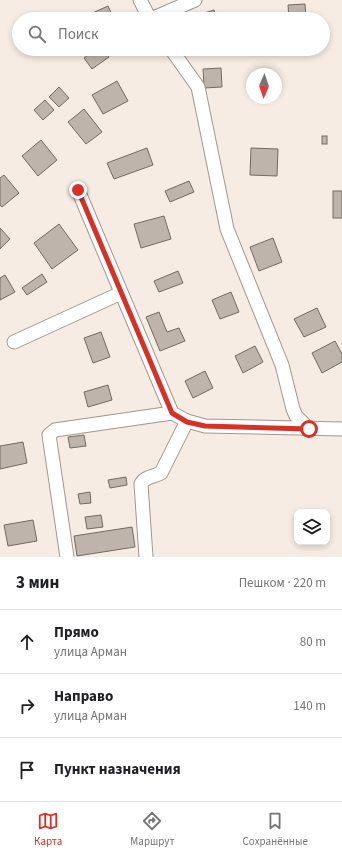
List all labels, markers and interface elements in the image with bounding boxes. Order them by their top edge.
search box [12,12,330,56]
icon: search [26,23,48,45]
text: Поиск [58,24,99,45]
north arrow [246,68,282,104]
route end [69,181,87,199]
route start [300,420,318,438]
map controls [294,509,330,545]
button: layers [294,509,330,545]
text: 3 мин [16,571,59,595]
text: Пешком · 220 m [239,574,326,592]
text: Прямо [54,622,99,643]
icon: ahead [16,631,38,653]
text: 80 m [300,633,326,651]
text: улица Арман [54,643,127,661]
text: Направо [54,686,113,707]
icon: right [16,695,38,717]
text: 140 m [293,697,326,715]
text: улица Арман [54,707,127,725]
icon: arrive [16,759,38,781]
text: Пункт назначения [54,759,181,780]
tab: Карта [34,810,62,849]
tab: Маршрут [130,810,175,849]
tab: Сохранённые [243,810,308,849]

